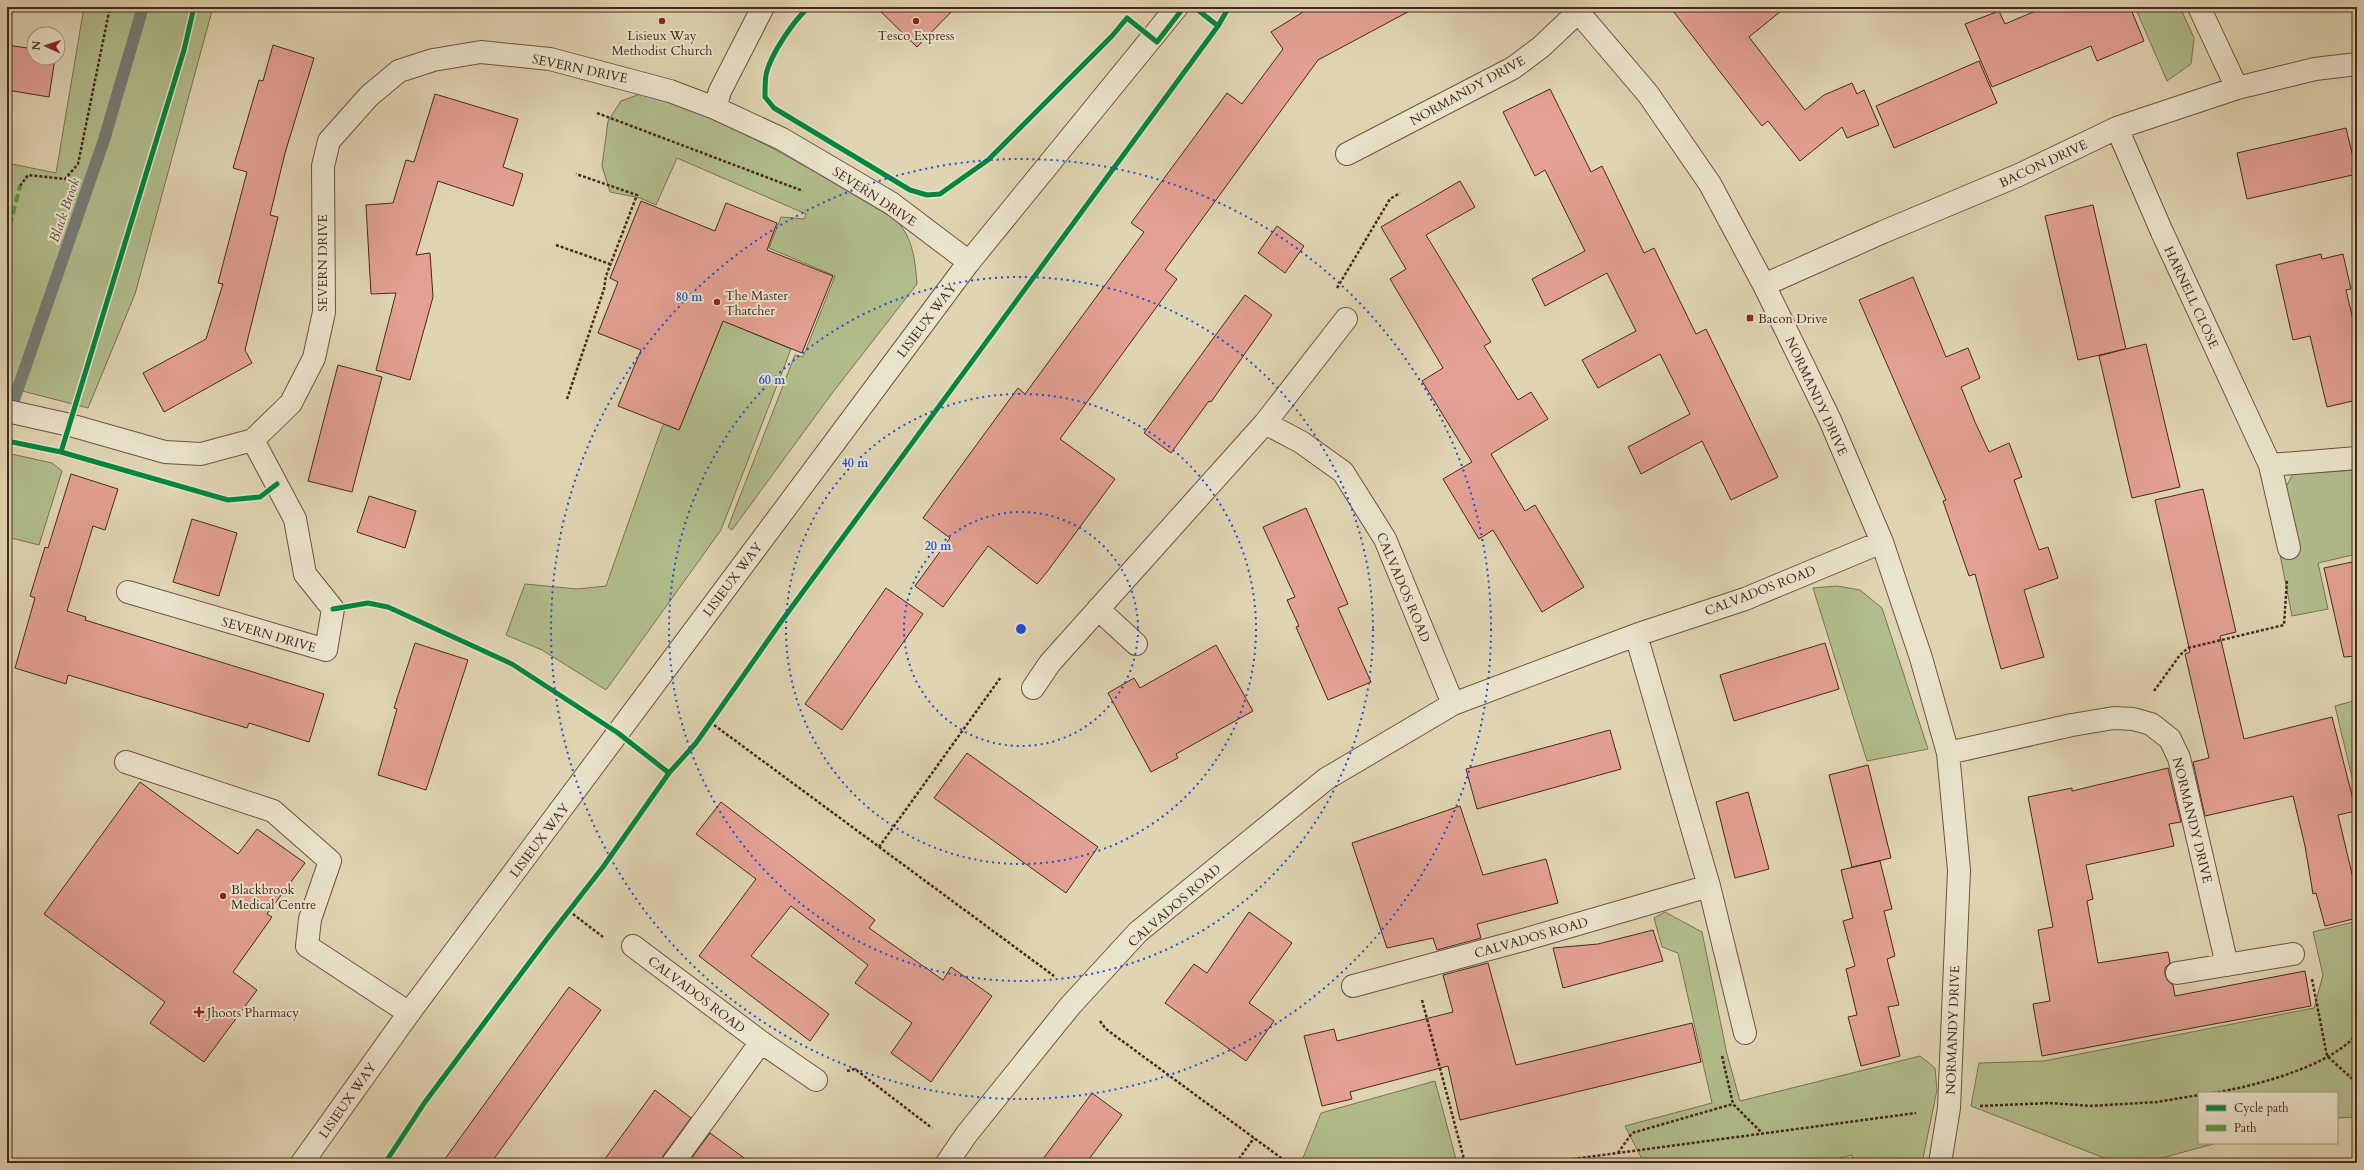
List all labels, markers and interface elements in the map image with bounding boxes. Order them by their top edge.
marker: Lisieux Way Methodist Church [657,16,667,26]
marker: Tesco Express [911,16,921,26]
north arrow [26,26,66,66]
place label: Lisieux Way Methodist Church [612,27,712,60]
place label: Tesco Express [878,27,954,45]
text: N [29,40,44,51]
street label: SEVERN DRIVE [530,50,629,88]
street label: NORMANDY DRIVE [1407,52,1528,130]
street label: BACON DRIVE [1996,136,2090,192]
street label: SEVERN DRIVE [829,163,920,231]
water label: Black Brook [45,175,84,245]
street label: SEVERN DRIVE [314,214,332,312]
street label: HARNELL CLOSE [2159,243,2223,352]
street label: LISIEUX WAY [893,279,961,362]
place label: The Master Thatcher [725,287,788,320]
text: 80 m [676,289,703,305]
marker: The Master Thatcher [712,297,722,307]
place label: Bacon Drive [1758,310,1828,328]
marker: Bacon Drive [1745,313,1755,323]
street label: NORMANDY DRIVE [1781,334,1852,459]
text: 60 m [759,372,786,388]
text: 40 m [842,455,869,471]
street label: CALVADOS ROAD [1372,530,1434,645]
street label: LISIEUX WAY [699,538,767,621]
text: 20 m [925,538,952,554]
street label: CALVADOS ROAD [1702,561,1819,620]
street label: SEVERN DRIVE [219,613,318,657]
centre of rings [1014,622,1028,636]
street label: NORMANDY DRIVE [2168,755,2216,885]
street label: LISIEUX WAY [506,799,574,882]
street label: CALVADOS ROAD [1124,860,1225,951]
place label: Blackbrook Medical Centre [231,881,316,914]
marker: Blackbrook Medical Centre [218,891,228,901]
street label: CALVADOS ROAD [1472,913,1590,963]
street label: CALVADOS ROAD [644,952,749,1037]
street label: NORMANDY DRIVE [1942,965,1964,1095]
place label: Jhoots Pharmacy [205,1004,299,1022]
marker: Jhoots Pharmacy [194,1007,204,1017]
street label: LISIEUX WAY [315,1059,381,1142]
legend [2198,1092,2338,1144]
text: Cycle path [2234,1100,2289,1116]
text: Path [2234,1120,2257,1136]

